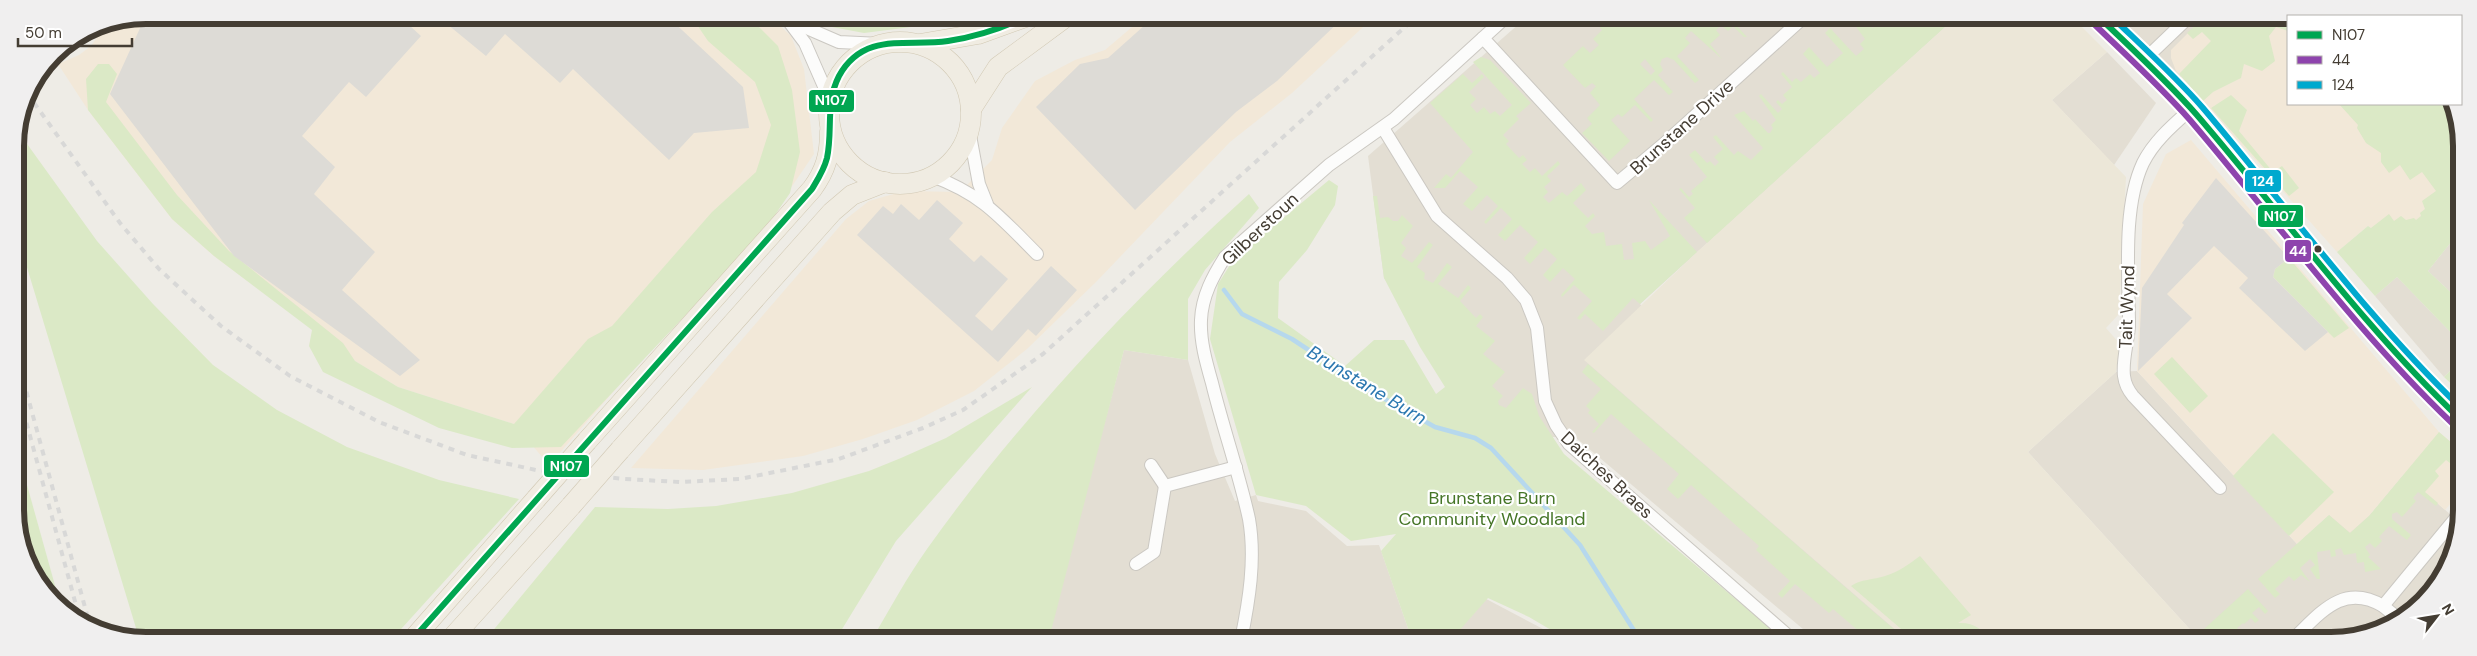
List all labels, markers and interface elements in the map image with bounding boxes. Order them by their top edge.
scale bar [18,15,131,47]
legend [2287,15,2462,105]
text: 50 m [25,23,62,43]
text: N107 [2332,25,2365,45]
text: 44 [2332,50,2350,70]
street label: Brunstane Drive [1625,74,1739,180]
text: 124 [2332,75,2354,95]
line badge: N107 [808,89,855,113]
text: N107 [815,91,848,109]
line badge: 124 [2244,169,2282,193]
text: 124 [2252,172,2274,190]
street label: Gilberstoun [1216,187,1304,271]
line badge: N107 [2257,204,2304,228]
text: N107 [2264,207,2297,225]
line badge: 44 [2284,239,2312,263]
text: 44 [2289,242,2307,260]
unlabelled marker [2313,244,2323,254]
street label: Tait Wynd [2114,265,2140,349]
water label: Brunstane Burn [1303,340,1431,431]
street label: Daiches Braes [1556,426,1658,524]
line badge: N107 [543,454,590,478]
text: N107 [550,457,583,475]
park label: Brunstane Burn Community Woodland [1398,486,1586,531]
north arrow [2412,591,2462,641]
text: N [2438,600,2458,618]

